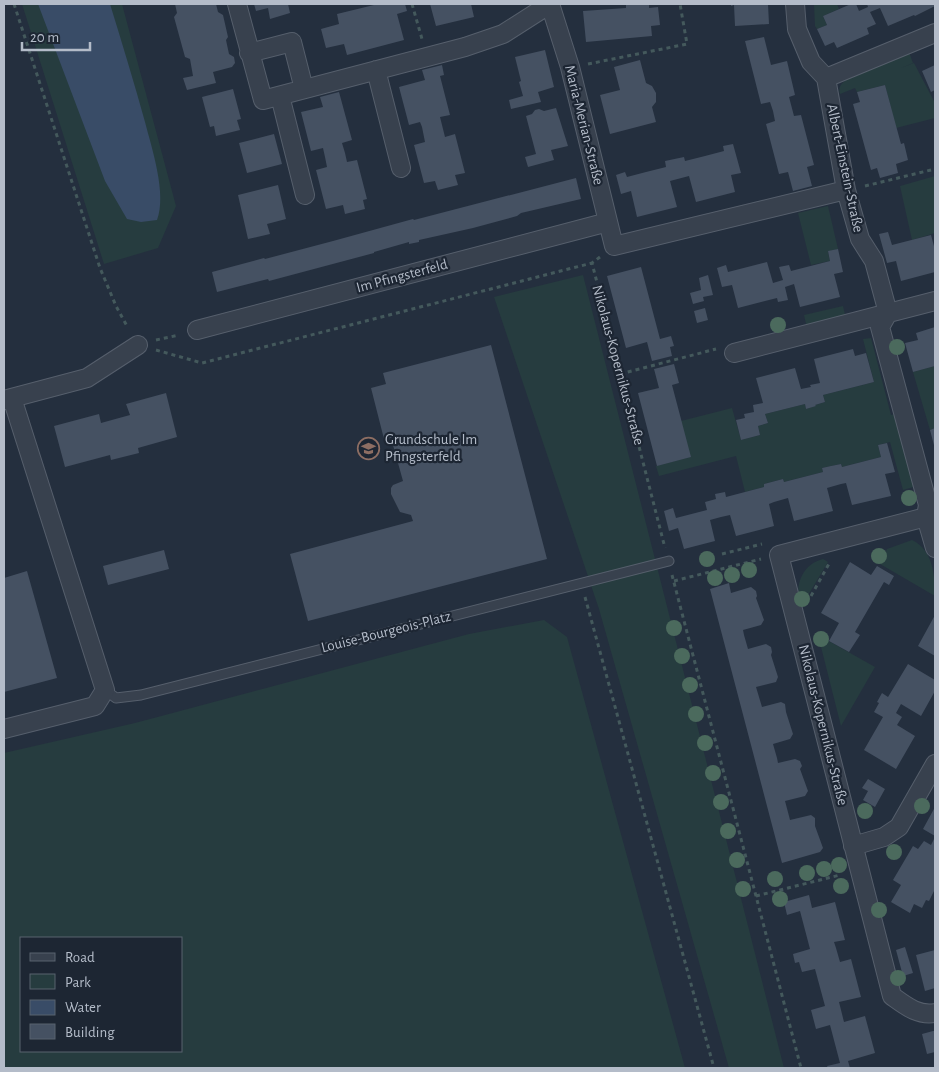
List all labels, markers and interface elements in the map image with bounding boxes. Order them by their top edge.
scale bar [22,20,90,52]
text: 20 m [30,30,59,45]
street label: Maria-Merian-Straße [562,64,606,186]
street label: Albert-Einstein-Straße [824,102,866,234]
street label: Im Pfingsterfeld [355,257,450,295]
street label: Nikolaus-Kopernikus-Straße [589,283,647,447]
place label: Grundschule Im Pfingsterfeld [385,432,477,464]
school or university icon: Grundschule Im Pfingsterfeld [357,436,381,460]
street label: Louise-Bourgeois-Platz [320,609,452,655]
street label: Nikolaus-Kopernikus-Straße [796,643,850,807]
legend [20,937,182,1052]
text: Road [65,950,95,965]
text: Park [65,975,91,990]
text: Water [65,1000,101,1015]
text: Building [65,1025,115,1040]

